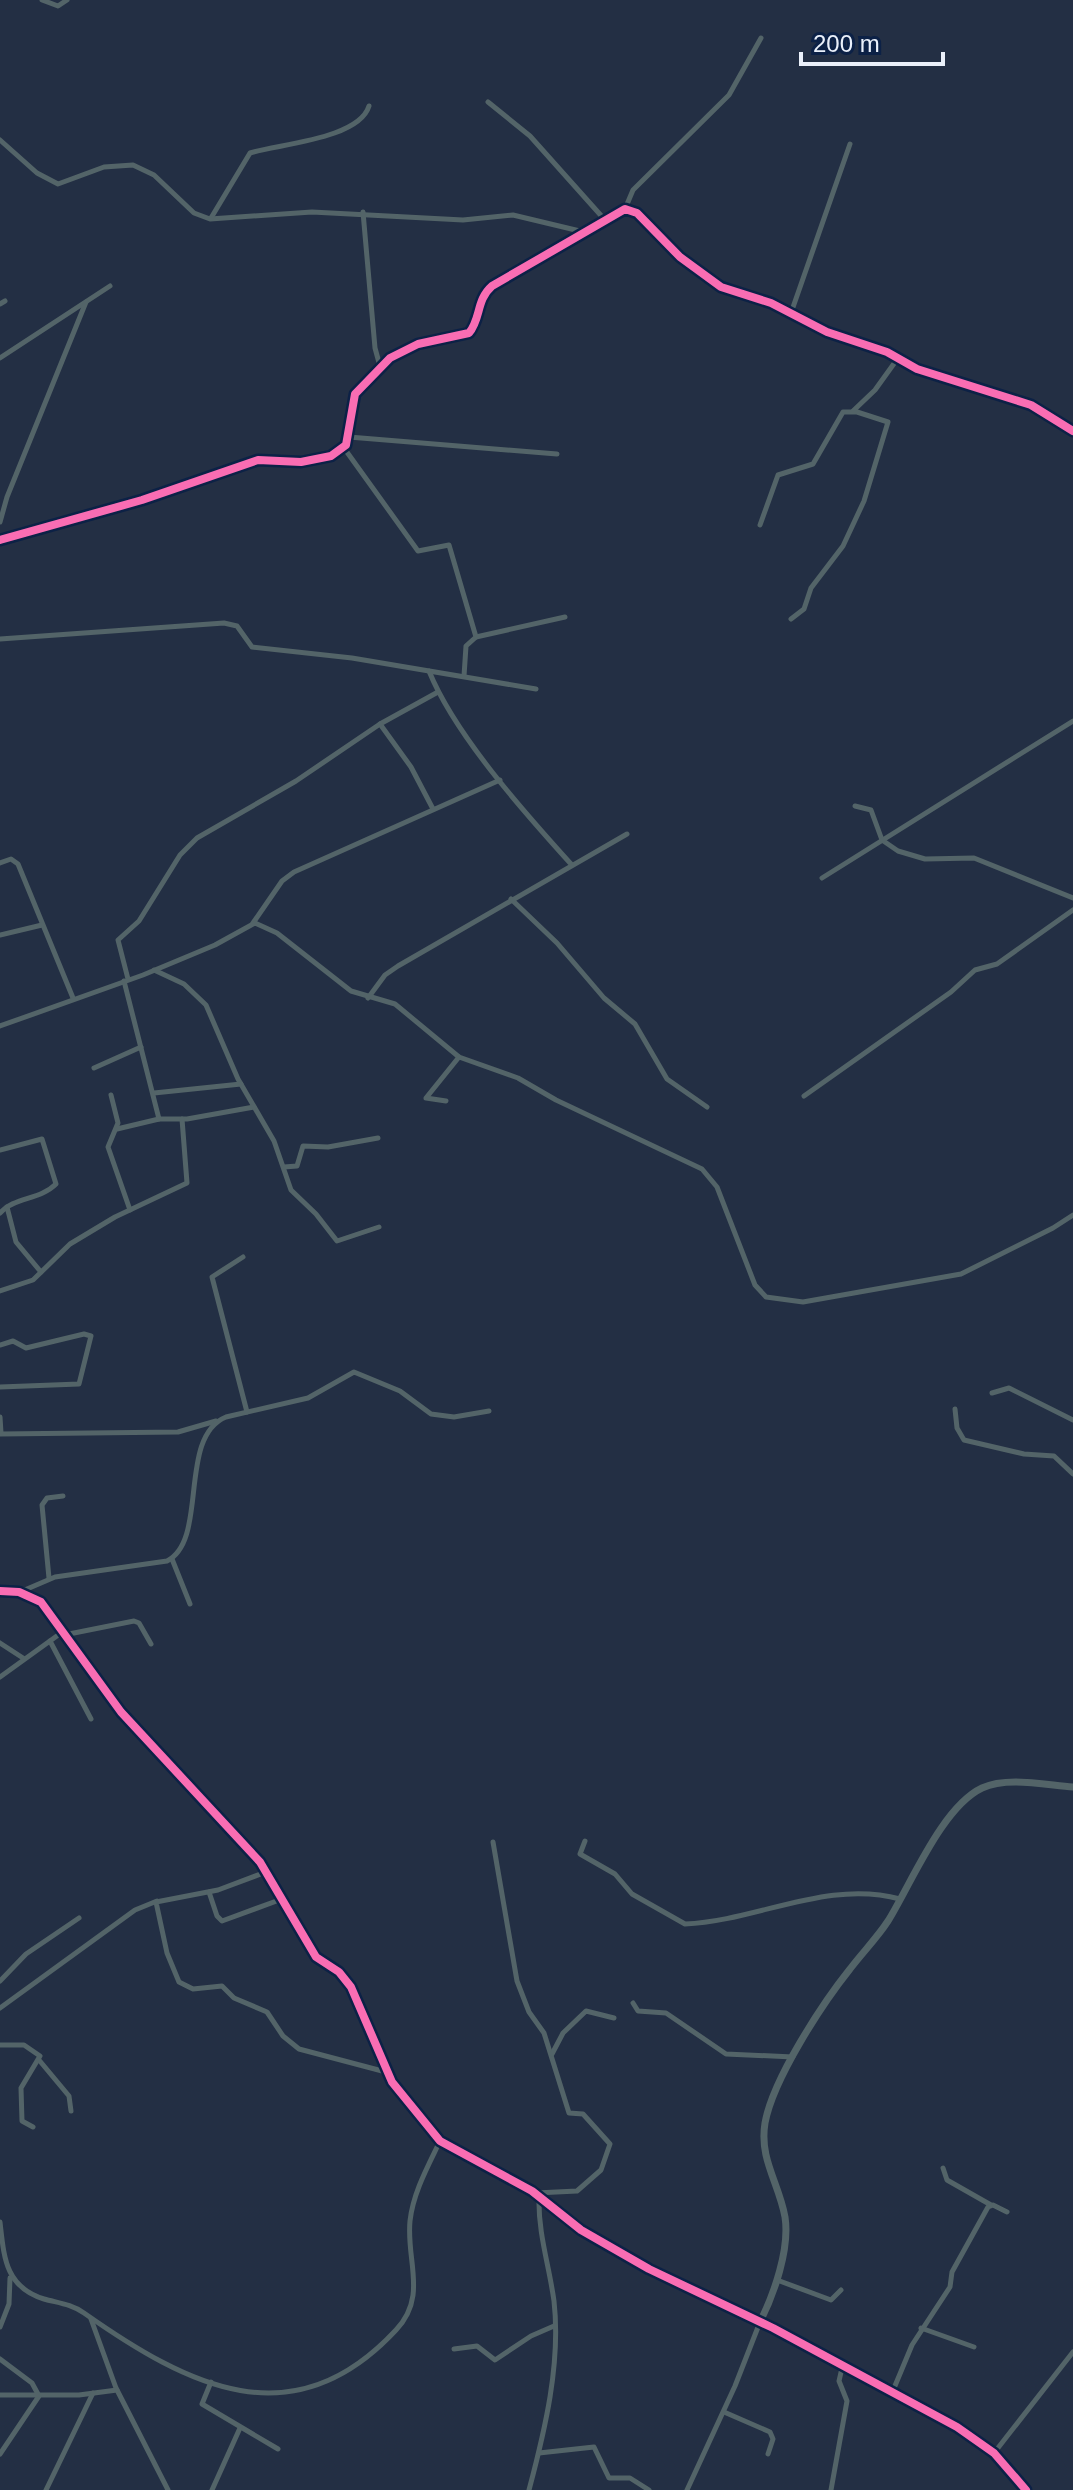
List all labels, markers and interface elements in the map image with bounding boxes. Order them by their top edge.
scale bar [801,16,943,66]
text: 200 m [813,30,880,57]

